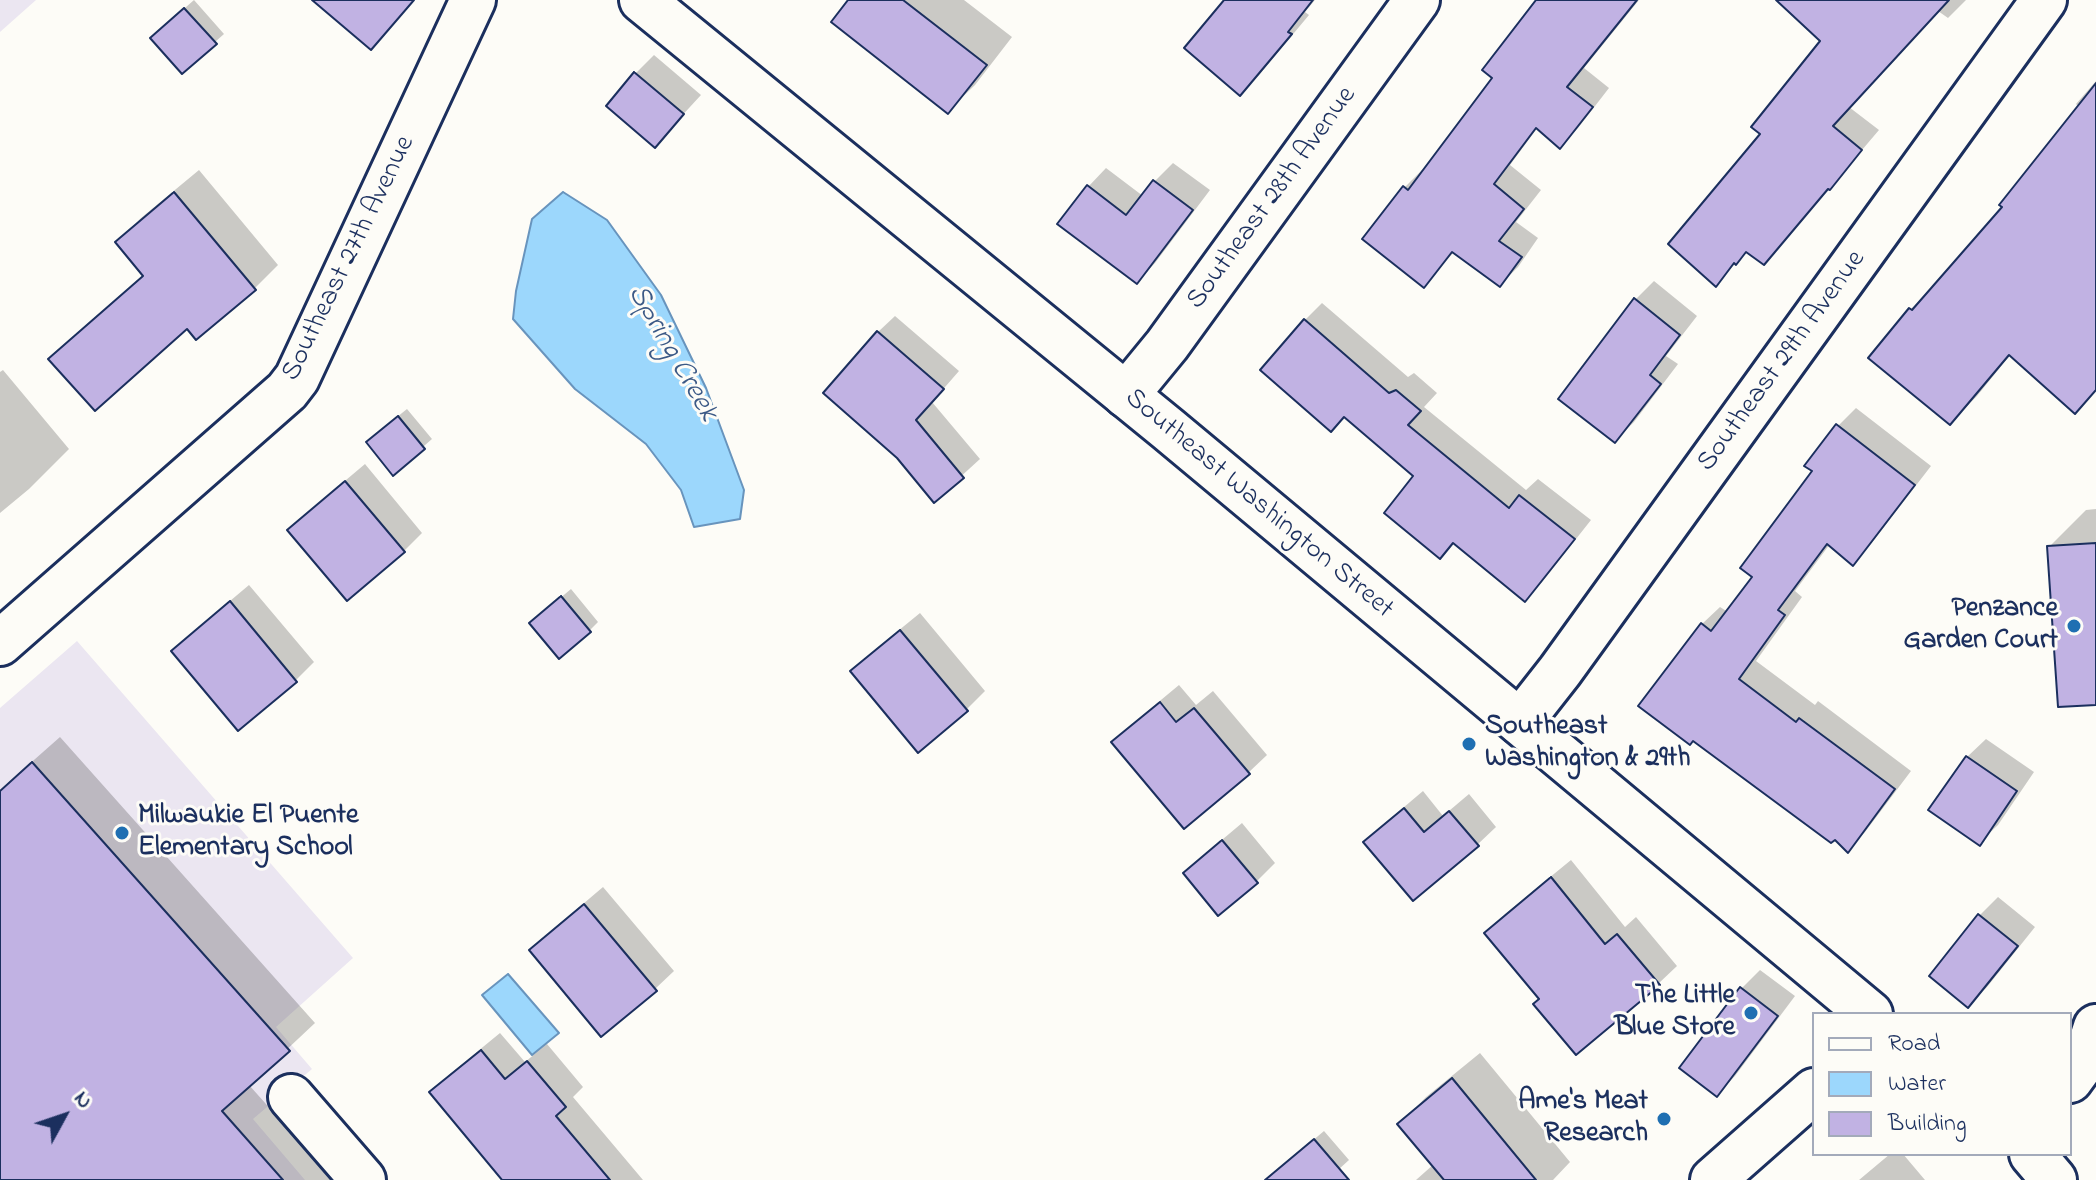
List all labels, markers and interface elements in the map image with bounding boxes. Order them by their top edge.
street label: Southeast 28th Avenue [1181,81,1365,317]
street label: Southeast 27th Avenue [276,131,424,387]
street label: Southeast 29th Avenue [1691,245,1875,479]
water label: Spring Creek [617,279,725,429]
street label: Southeast Washington Street [1117,383,1399,627]
place label: Penzance Garden Court [1904,593,2058,659]
marker: Penzance Garden Court [2065,617,2083,635]
place label: Southeast Washington & 29th [1485,711,1690,777]
marker: Southeast Washington & 29th [1460,735,1478,753]
place label: Milwaukie El Puente Elementary School [138,800,358,866]
marker: Milwaukie El Puente Elementary School [113,824,131,842]
place label: The Little Blue Store [1614,980,1735,1046]
marker: The Little Blue Store [1742,1004,1760,1022]
legend [1812,1012,2072,1156]
text: Road [1888,1027,1940,1062]
text: Water [1888,1067,1946,1102]
north arrow [24,1076,104,1156]
text: N [65,1085,99,1117]
place label: Ame's Meat Research [1518,1086,1648,1152]
text: Building [1888,1107,1967,1142]
marker: Ame's Meat Research [1655,1110,1673,1128]

